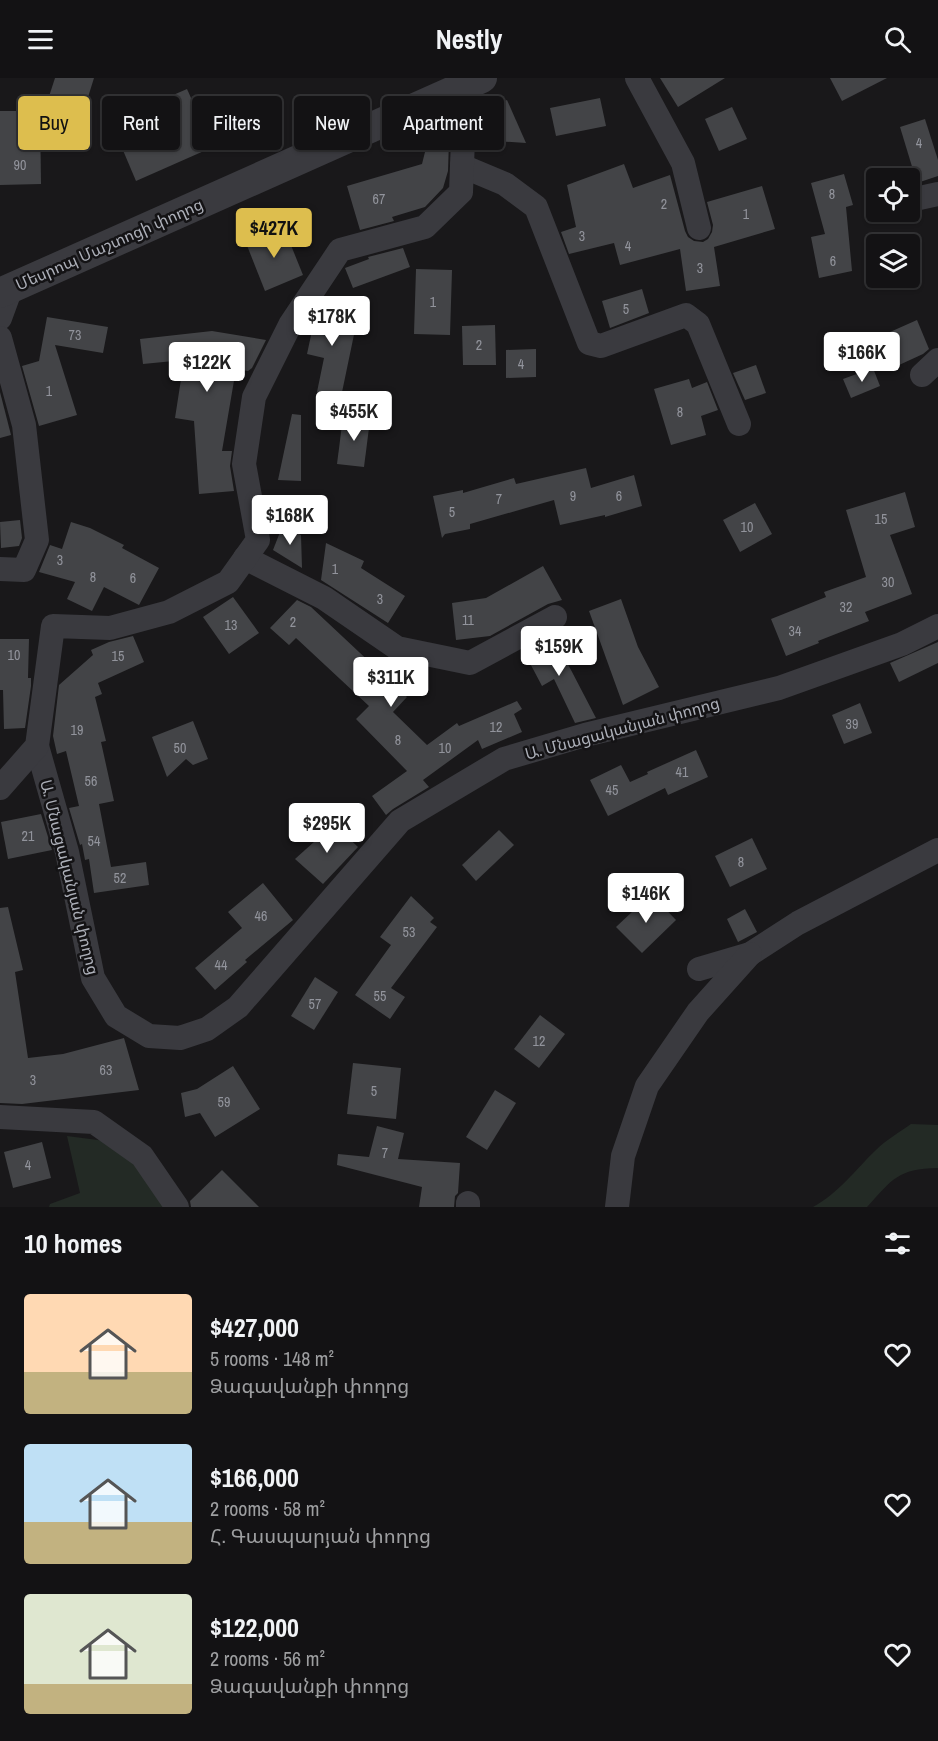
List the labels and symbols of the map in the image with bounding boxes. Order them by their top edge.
house number: 4 [916,134,923,152]
house number: 90 [14,156,26,174]
house number: 8 [829,185,835,203]
house number: 67 [373,190,385,208]
street label: Մեսրոպ Մաշտոցի փողոց [12,193,206,295]
house number: 2 [661,195,667,213]
house number: 1 [743,205,750,223]
pin: $427K [232,208,316,259]
house number: 3 [579,227,585,245]
house number: 4 [625,237,632,255]
house number: 6 [830,252,836,270]
house number: 3 [697,259,703,277]
house number: 1 [430,293,437,311]
pin: $178K [290,296,374,347]
house number: 5 [623,300,629,318]
house number: 73 [69,326,81,344]
pin: $166K [820,332,904,383]
house number: 2 [476,336,482,354]
pin: $122K [165,342,249,393]
house number: 4 [518,355,525,373]
house number: 1 [46,382,53,400]
pin: $455K [312,391,396,442]
house number: 8 [677,403,683,421]
house number: 9 [570,487,576,505]
house number: 6 [616,487,622,505]
house number: 7 [496,490,502,508]
pin: $168K [248,495,332,546]
house number: 5 [449,503,455,521]
house number: 15 [875,510,887,528]
house number: 10 [741,518,753,536]
house number: 3 [57,551,63,569]
house number: 1 [332,560,339,578]
house number: 8 [90,568,96,586]
house number: 6 [130,569,136,587]
house number: 30 [882,573,894,591]
house number: 3 [377,590,383,608]
house number: 32 [840,598,852,616]
house number: 11 [462,611,475,629]
house number: 2 [290,613,296,631]
house number: 13 [225,616,237,634]
house number: 34 [789,622,802,640]
pin: $159K [517,626,601,677]
house number: 10 [8,646,20,664]
house number: 15 [112,647,124,665]
pin: $311K [349,657,433,708]
street label: Ա. Մնացականյան փողոց [522,691,722,765]
house number: 39 [846,715,858,733]
house number: 12 [490,718,502,736]
house number: 19 [71,721,83,739]
house number: 8 [395,731,401,749]
house number: 50 [174,739,186,757]
house number: 10 [439,739,451,757]
house number: 41 [676,763,689,781]
house number: 56 [85,772,97,790]
street label: Ա. Մնացականյան փողոց [35,777,105,977]
house number: 45 [606,781,618,799]
pin: $295K [285,803,369,854]
house number: 21 [22,827,35,845]
house number: 54 [88,832,101,850]
house number: 8 [738,853,744,871]
house number: 52 [114,869,126,887]
pin: $146K [604,873,688,924]
house number: 46 [255,907,267,925]
house number: 53 [403,923,415,941]
house number: 44 [215,956,228,974]
house number: 55 [374,987,386,1005]
house number: 57 [309,995,321,1013]
house number: 12 [533,1032,545,1050]
house number: 63 [100,1061,112,1079]
house number: 3 [30,1071,36,1089]
house number: 5 [371,1082,377,1100]
house number: 59 [218,1093,230,1111]
house number: 7 [382,1144,388,1162]
house number: 4 [25,1156,32,1174]

